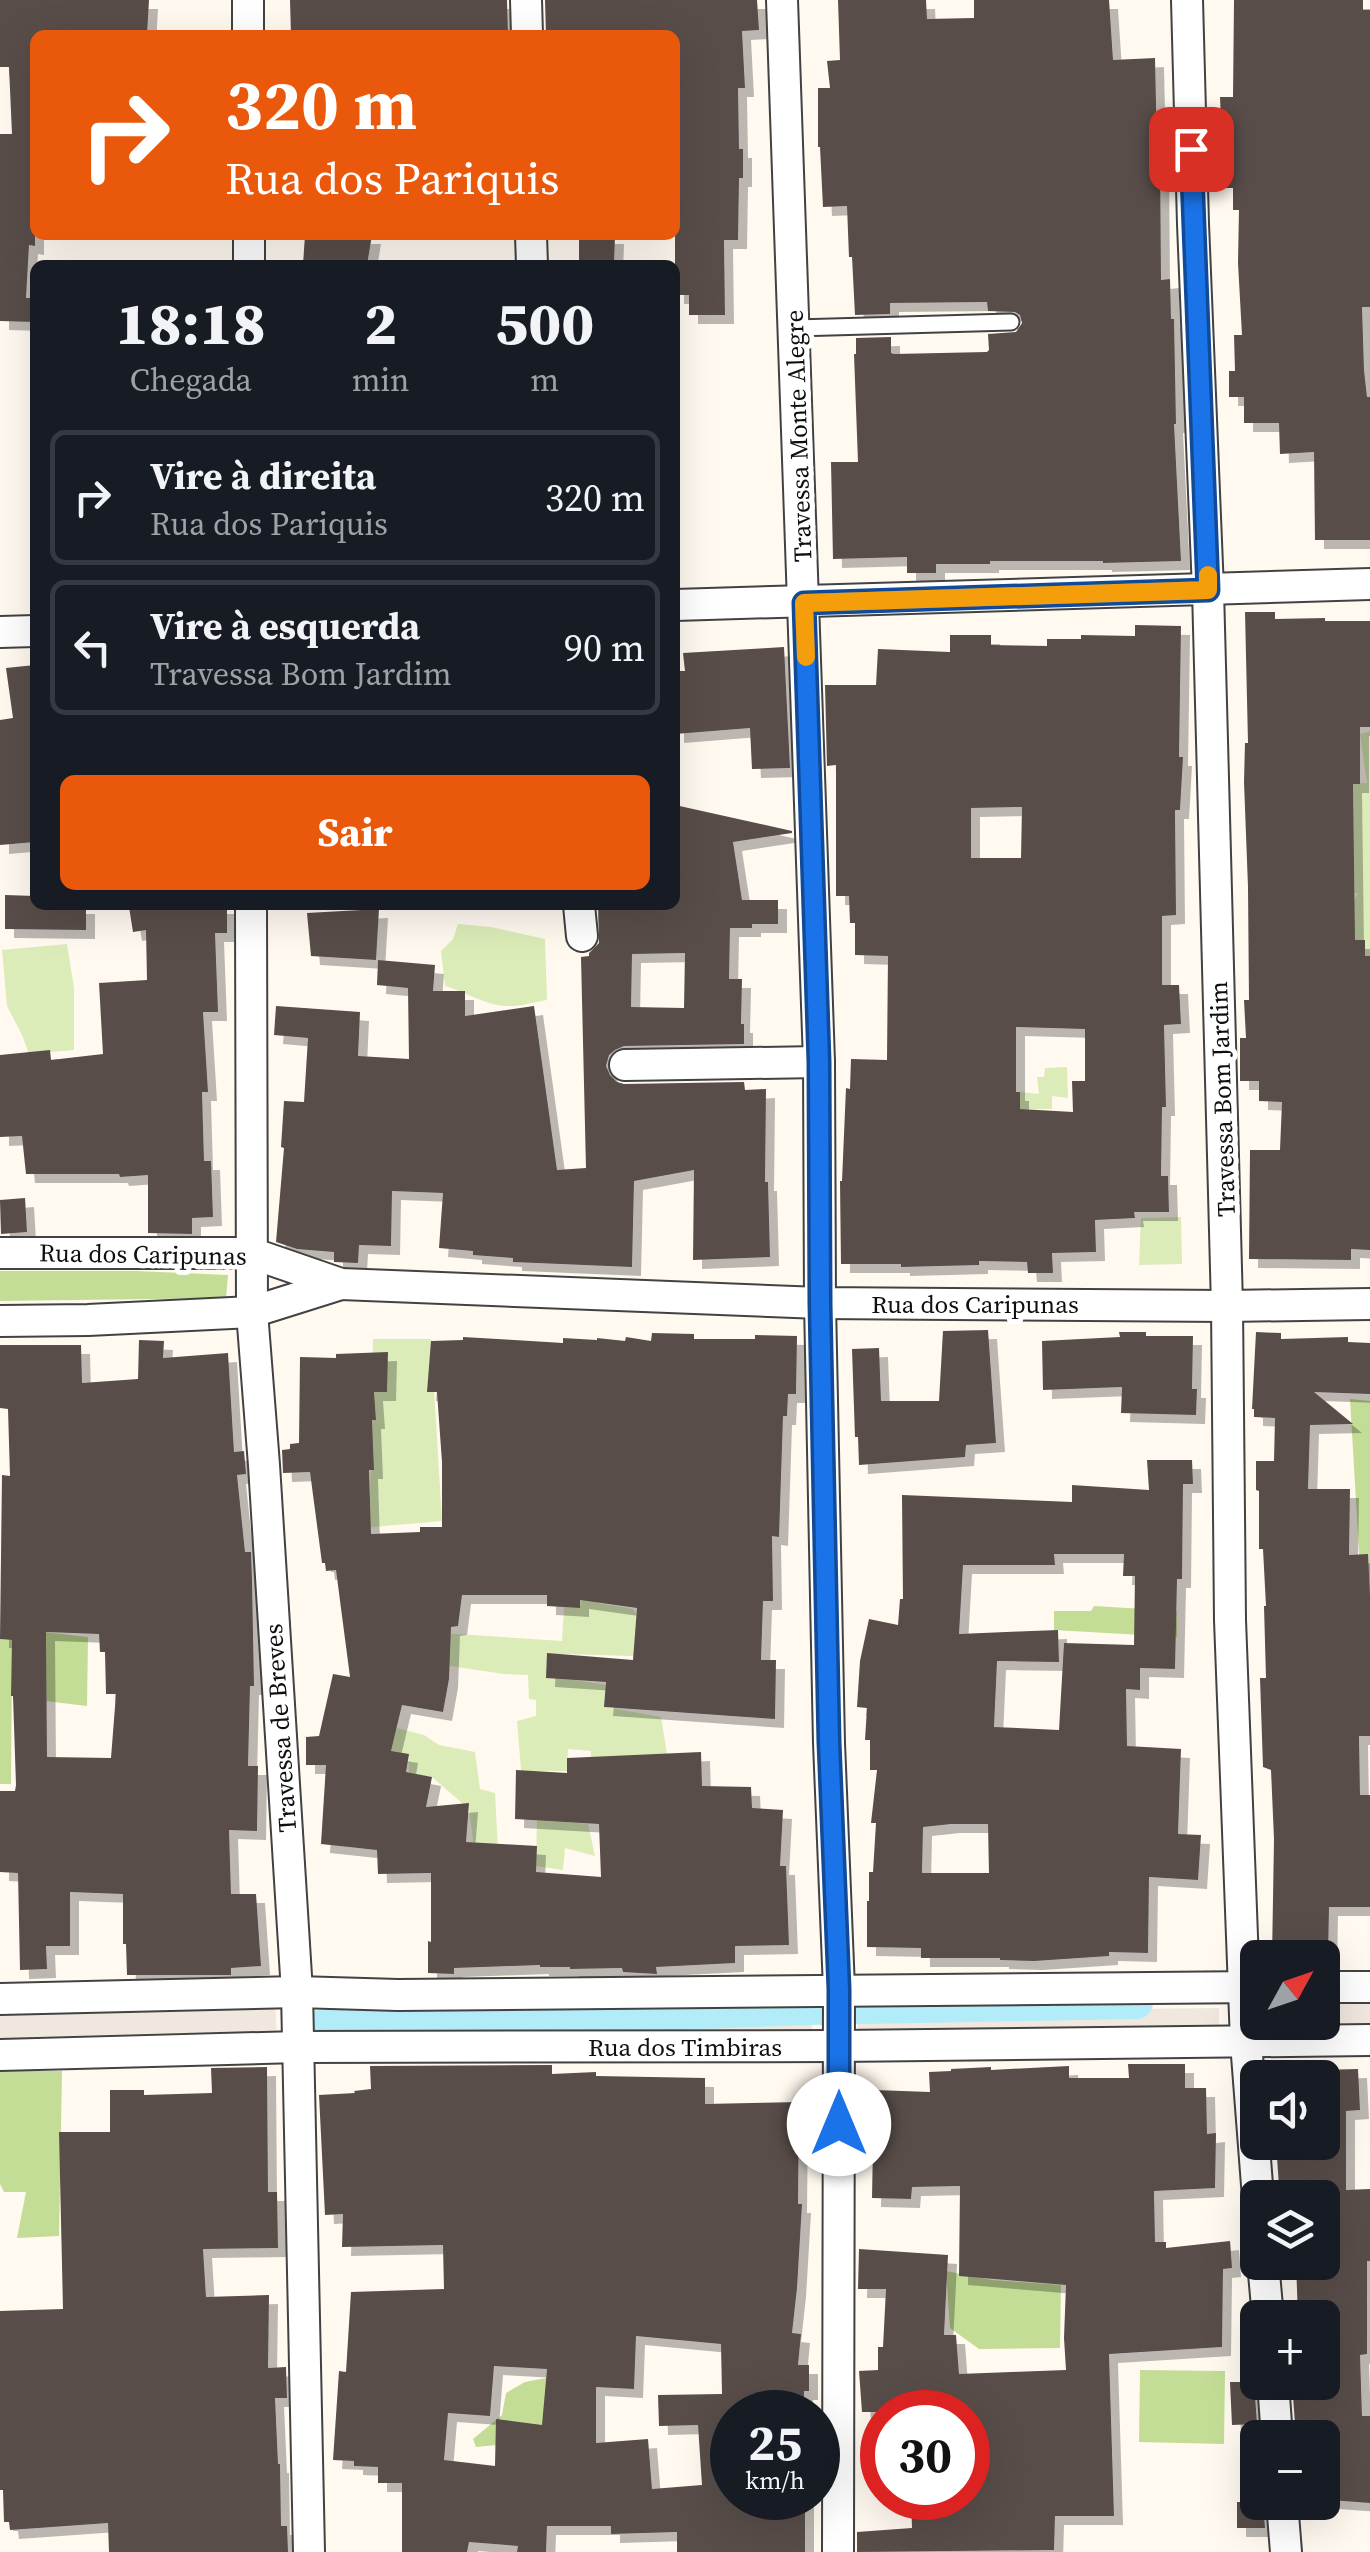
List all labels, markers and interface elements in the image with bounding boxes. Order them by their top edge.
text: 320 m [225,56,417,152]
icon: right [60,70,190,200]
pin [1149,107,1234,192]
icon: arrive [1164,122,1219,177]
text: Rua dos Pariquis [225,147,560,209]
text: 18:18 [116,282,266,364]
text: 2 [364,282,397,364]
text: 500 [495,282,594,364]
street label: Travessa Monte Alegre [777,309,819,563]
text: Chegada [130,358,252,402]
text: min [352,358,409,402]
text: m [530,358,559,402]
text: Vire à direita [150,450,376,502]
icon: right [65,470,120,525]
text: 320 m [545,472,645,524]
text: Rua dos Pariquis [150,502,388,546]
text: Vire à esquerda [150,600,420,652]
icon: left [65,620,120,675]
text: 90 m [564,622,645,674]
text: Travessa Bom Jardim [150,652,452,696]
button: Sair [60,775,650,890]
street label: Travessa Bom Jardim [1201,981,1243,1217]
street label: Rua dos Caripunas [39,1235,247,1273]
street label: Rua dos Caripunas [871,1287,1079,1321]
street label: Travessa de Breves [256,1623,304,1833]
north arrow [1240,1940,1340,2040]
map controls [1240,1940,1340,2520]
street label: Rua dos Timbiras [588,2030,782,2064]
button: sound [1240,2060,1340,2160]
position arrow [787,2072,891,2176]
button: layers [1240,2180,1340,2280]
button: + [1240,2300,1340,2400]
speed limit sign: 30 [860,2390,990,2520]
text: 25 [748,2408,802,2477]
button: − [1240,2420,1340,2520]
text: km/h [745,2463,805,2497]

